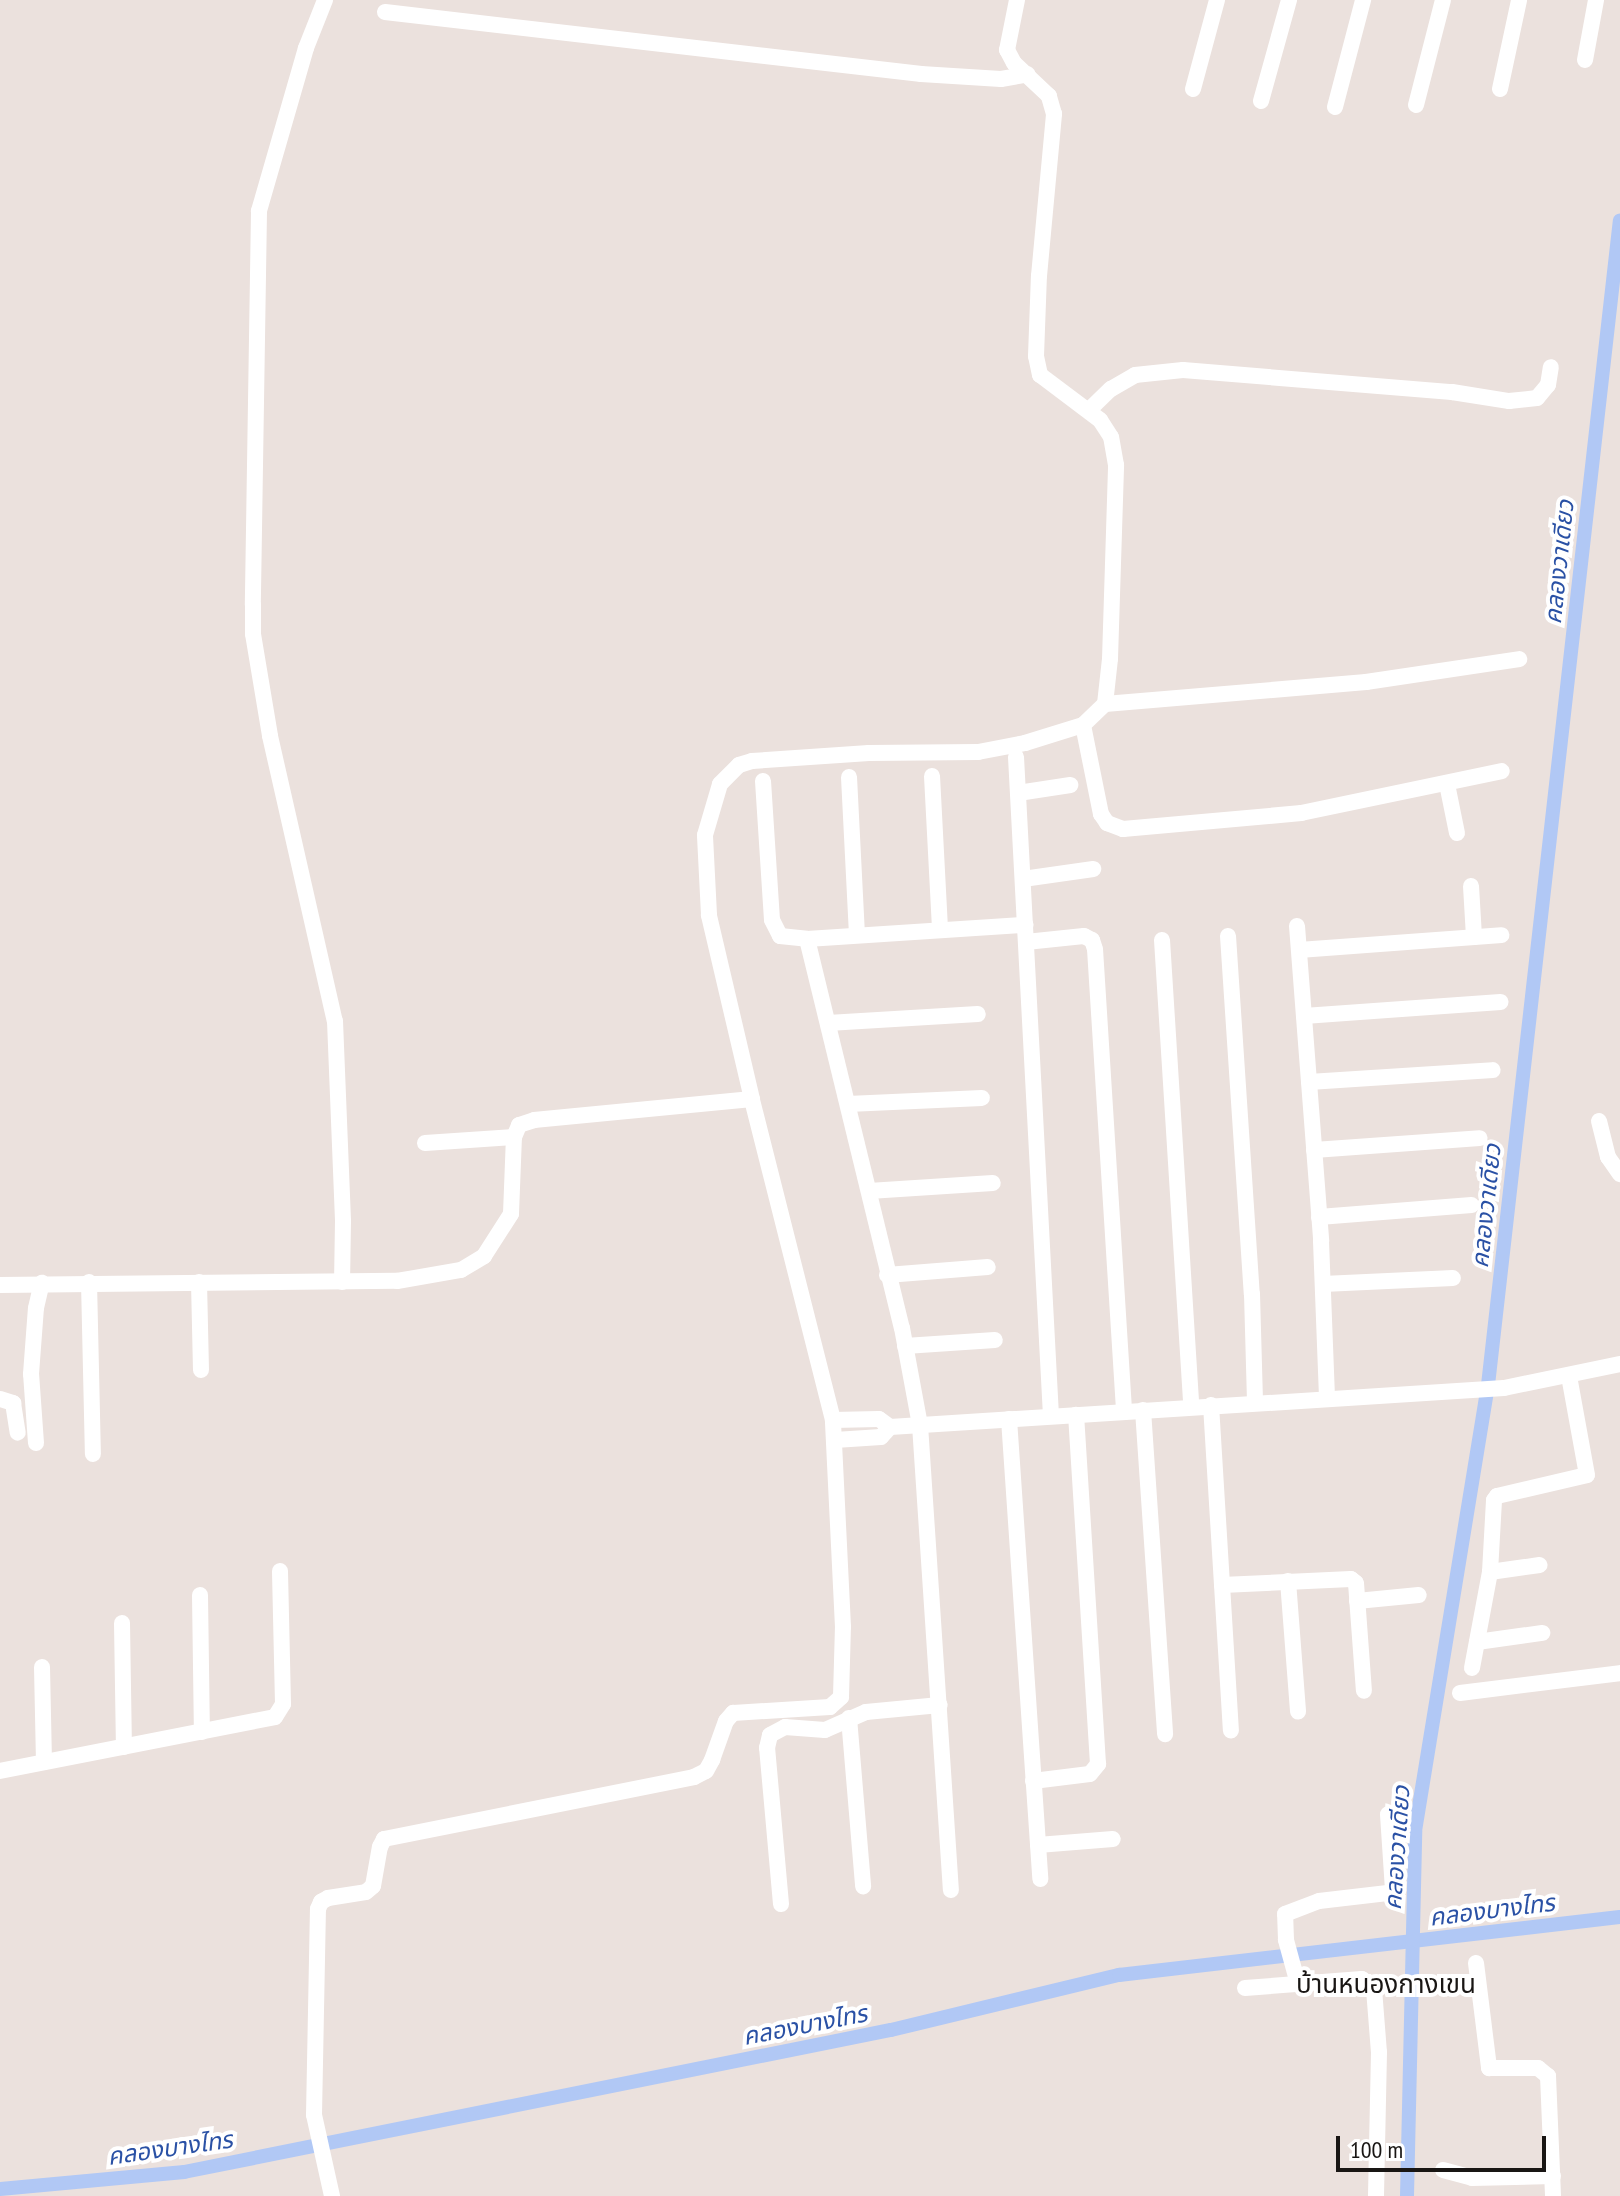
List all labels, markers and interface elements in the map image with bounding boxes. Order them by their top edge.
water label: คลองวาเดียว [1538,499,1580,625]
water label: คลองวาเดียว [1465,1143,1507,1269]
water label: คลองวาเดียว [1378,1785,1416,1911]
water label: คลองบางไทร [1428,1888,1556,1932]
district label: บ้านหนองกางเขน [1296,1968,1476,2000]
water label: คลองบางไทร [740,1999,870,2051]
scale bar [1340,2120,1550,2170]
water label: คลองบางไทร [106,2125,234,2171]
text: 100 m [1350,2134,1403,2165]

